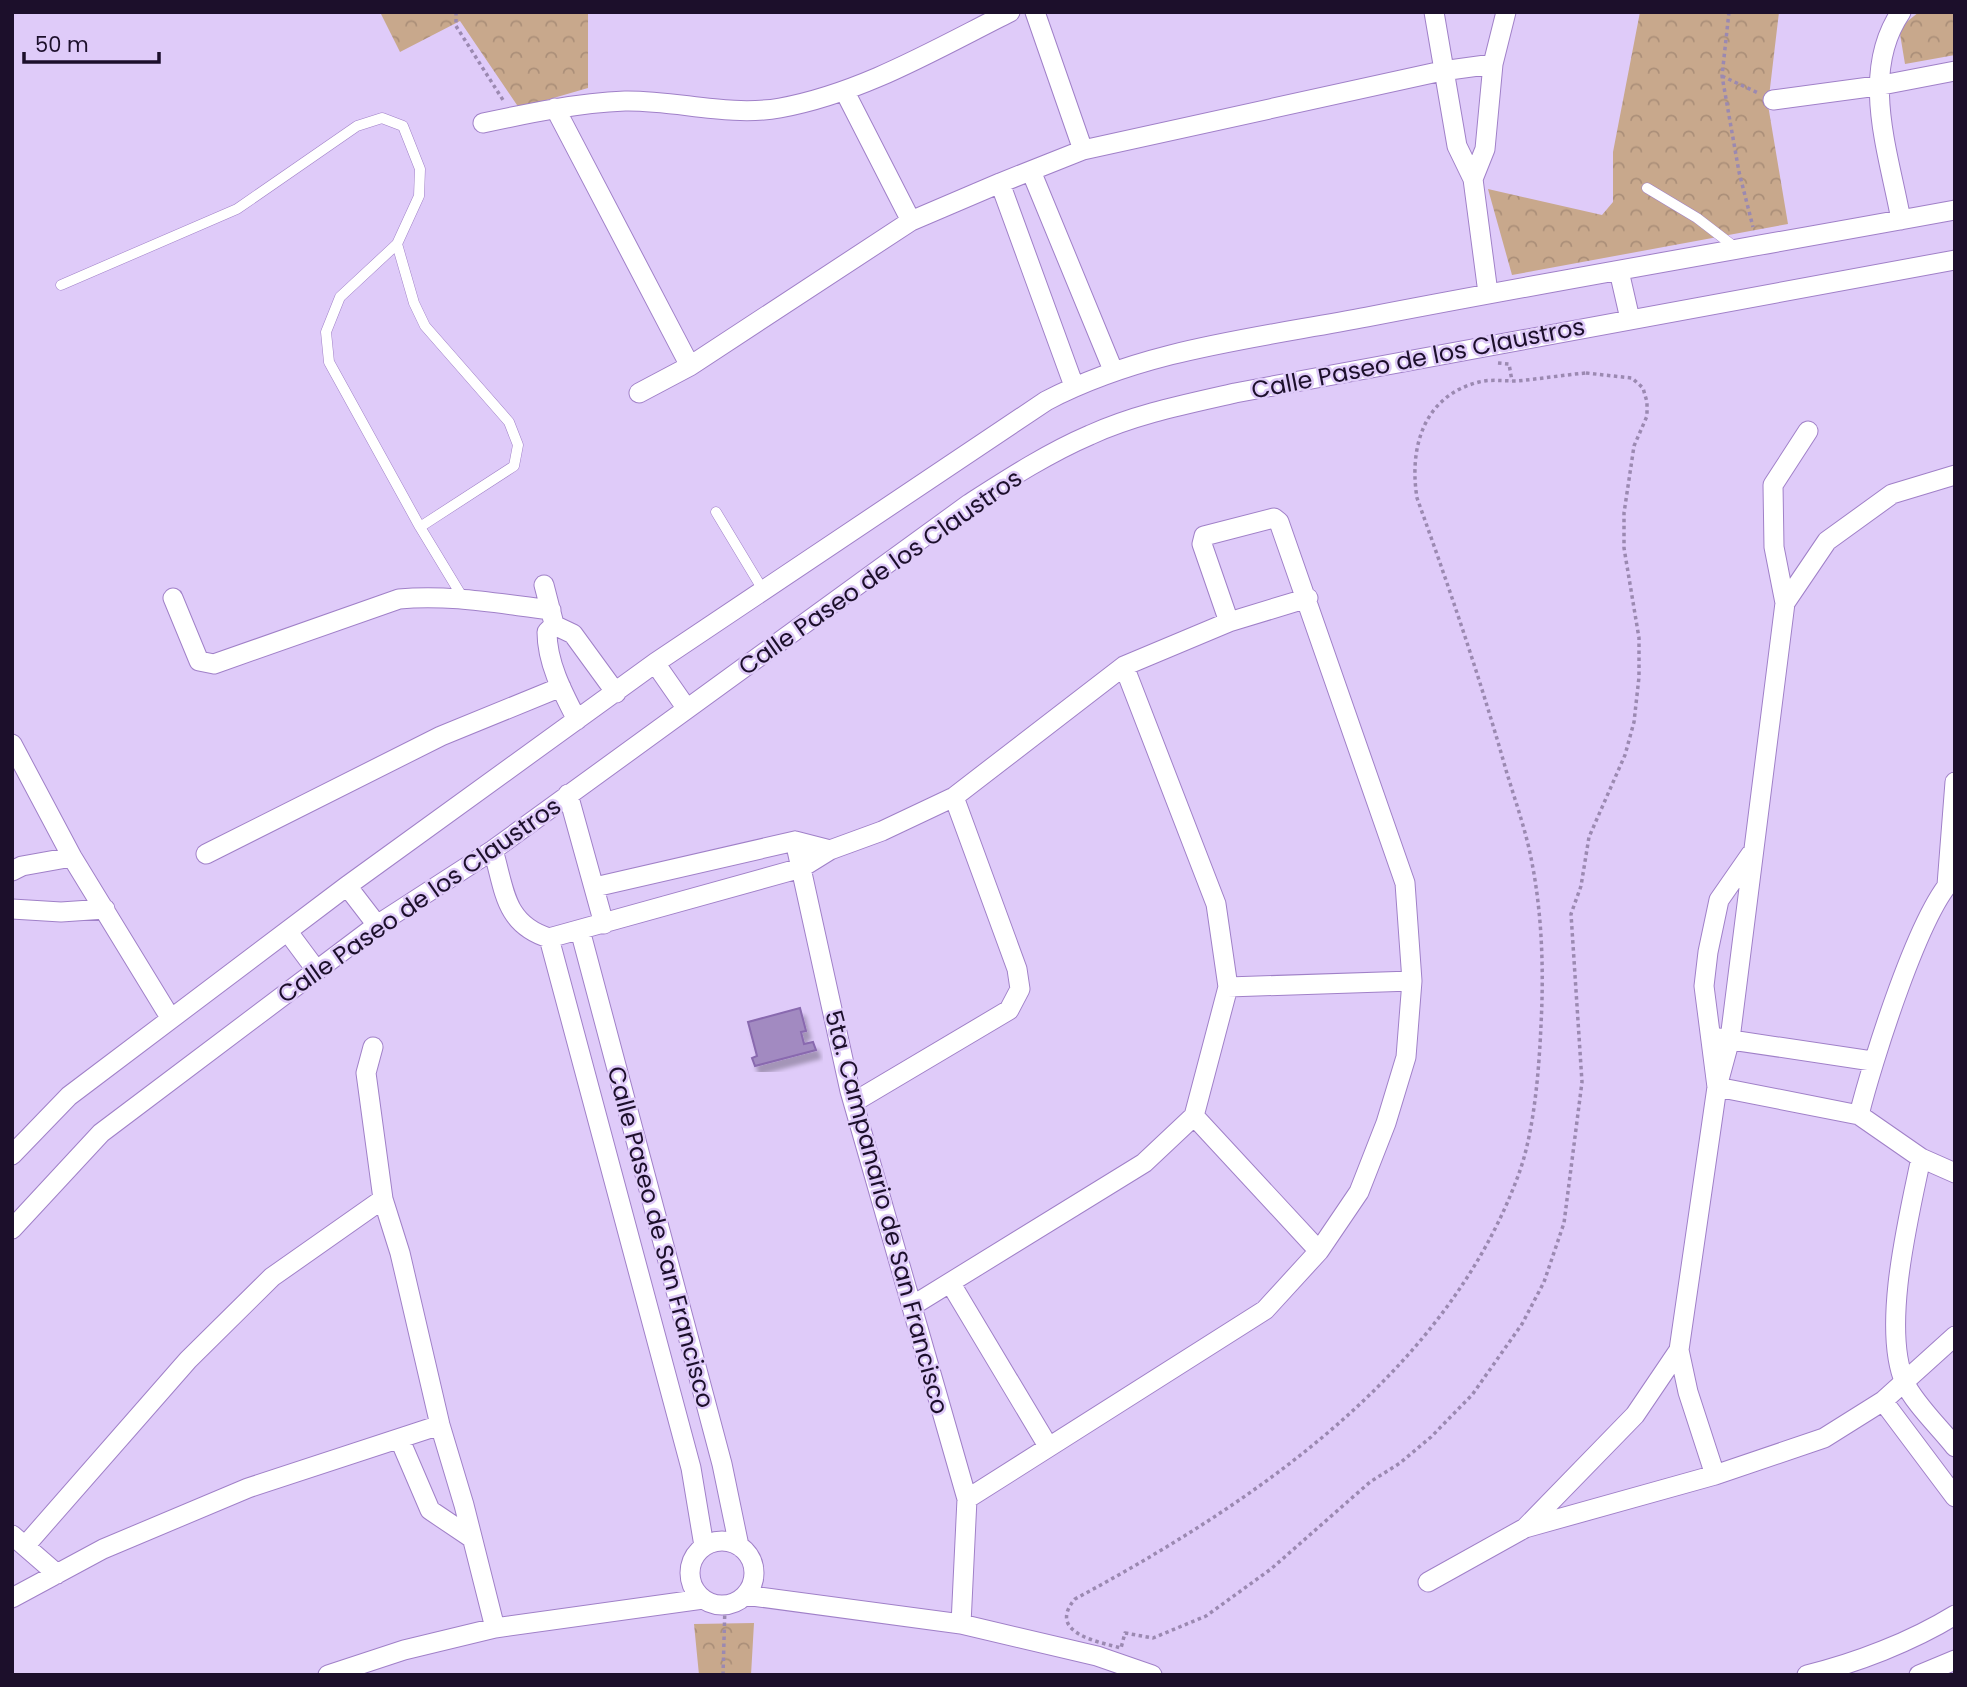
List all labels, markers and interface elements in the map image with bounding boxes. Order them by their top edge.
scale bar [24,21,159,65]
text: 50 m [35,30,89,59]
street label: Calle Paseo de los Claustros [1248,309,1588,407]
street label: Calle Paseo de los Claustros [732,461,1028,683]
street label: Calle Paseo de los Claustros [271,789,567,1011]
street label: 5ta. Campanario de San Francisco [817,1006,957,1418]
street label: Calle Paseo de San Francisco [599,1063,723,1411]

